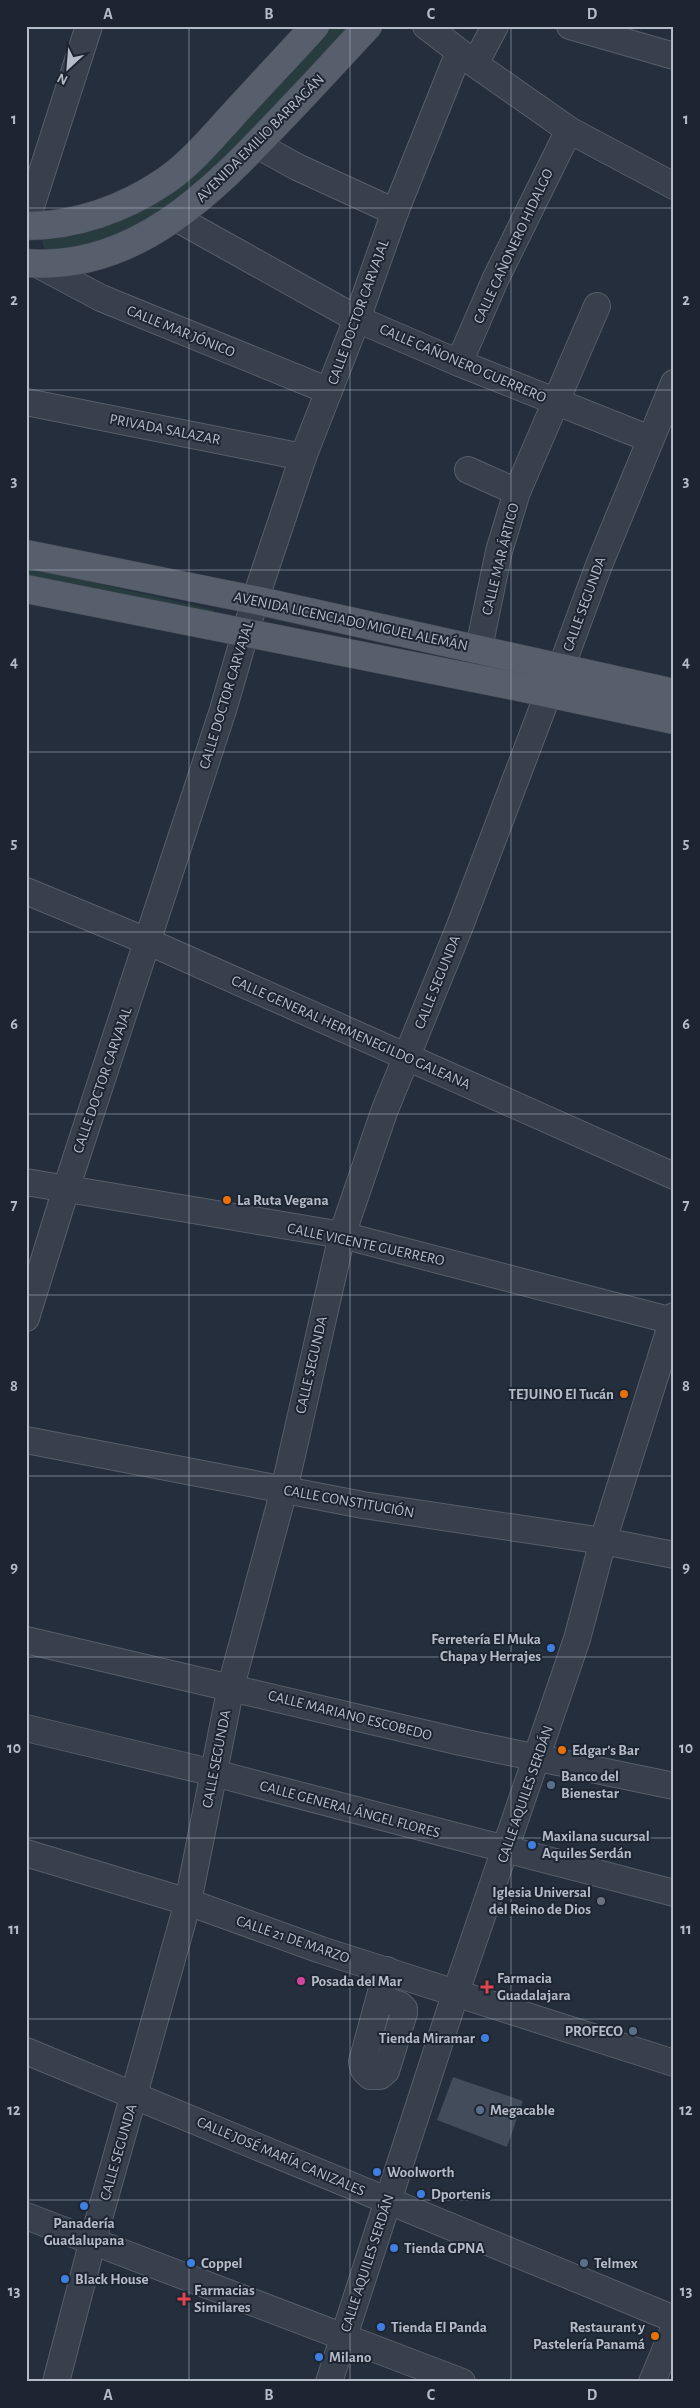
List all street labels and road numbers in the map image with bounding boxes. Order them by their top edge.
street label: AVENIDA EMILIO BARRAGÁN [192,70,327,205]
street label: CALLE CAÑONERO HIDALGO [470,166,556,326]
street label: CALLE DOCTOR CARVAJAL [325,237,392,387]
street label: CALLE MAR JÓNICO [125,301,238,360]
street label: CALLE CAÑONERO GUERRERO [377,321,549,405]
street label: PRIVADA SALAZAR [108,411,222,448]
street label: CALLE MAR ÁRTICO [477,501,522,617]
street label: CALLE SEGUNDA [560,555,609,653]
street label: AVENIDA LICENCIADO MIGUEL ALEMÁN [232,587,470,654]
street label: CALLE DOCTOR CARVAJAL [197,619,256,771]
street label: CALLE SEGUNDA [412,933,463,1031]
street label: CALLE GENERAL HERMENEGILDO GALEANA [229,973,473,1092]
street label: CALLE DOCTOR CARVAJAL [70,1004,135,1155]
street label: CALLE VICENTE GUERRERO [286,1220,446,1268]
street label: CALLE SEGUNDA [293,1315,330,1415]
street label: CALLE CONSTITUCIÓN [282,1481,416,1520]
street label: CALLE MARIANO ESCOBEDO [266,1688,433,1743]
street label: CALLE SEGUNDA [200,1709,233,1809]
street label: CALLE AQUILES SERDÁN [493,1723,556,1865]
street label: CALLE GENERAL ÁNGEL FLORES [258,1776,442,1841]
street label: CALLE 21 DE MARZO [234,1913,351,1966]
street label: CALLE SEGUNDA [98,2102,139,2202]
street label: CALLE JOSÉ MARÍA CANIZALES [194,2112,368,2199]
street label: CALLE AQUILES SERDÁN [336,2192,397,2334]

